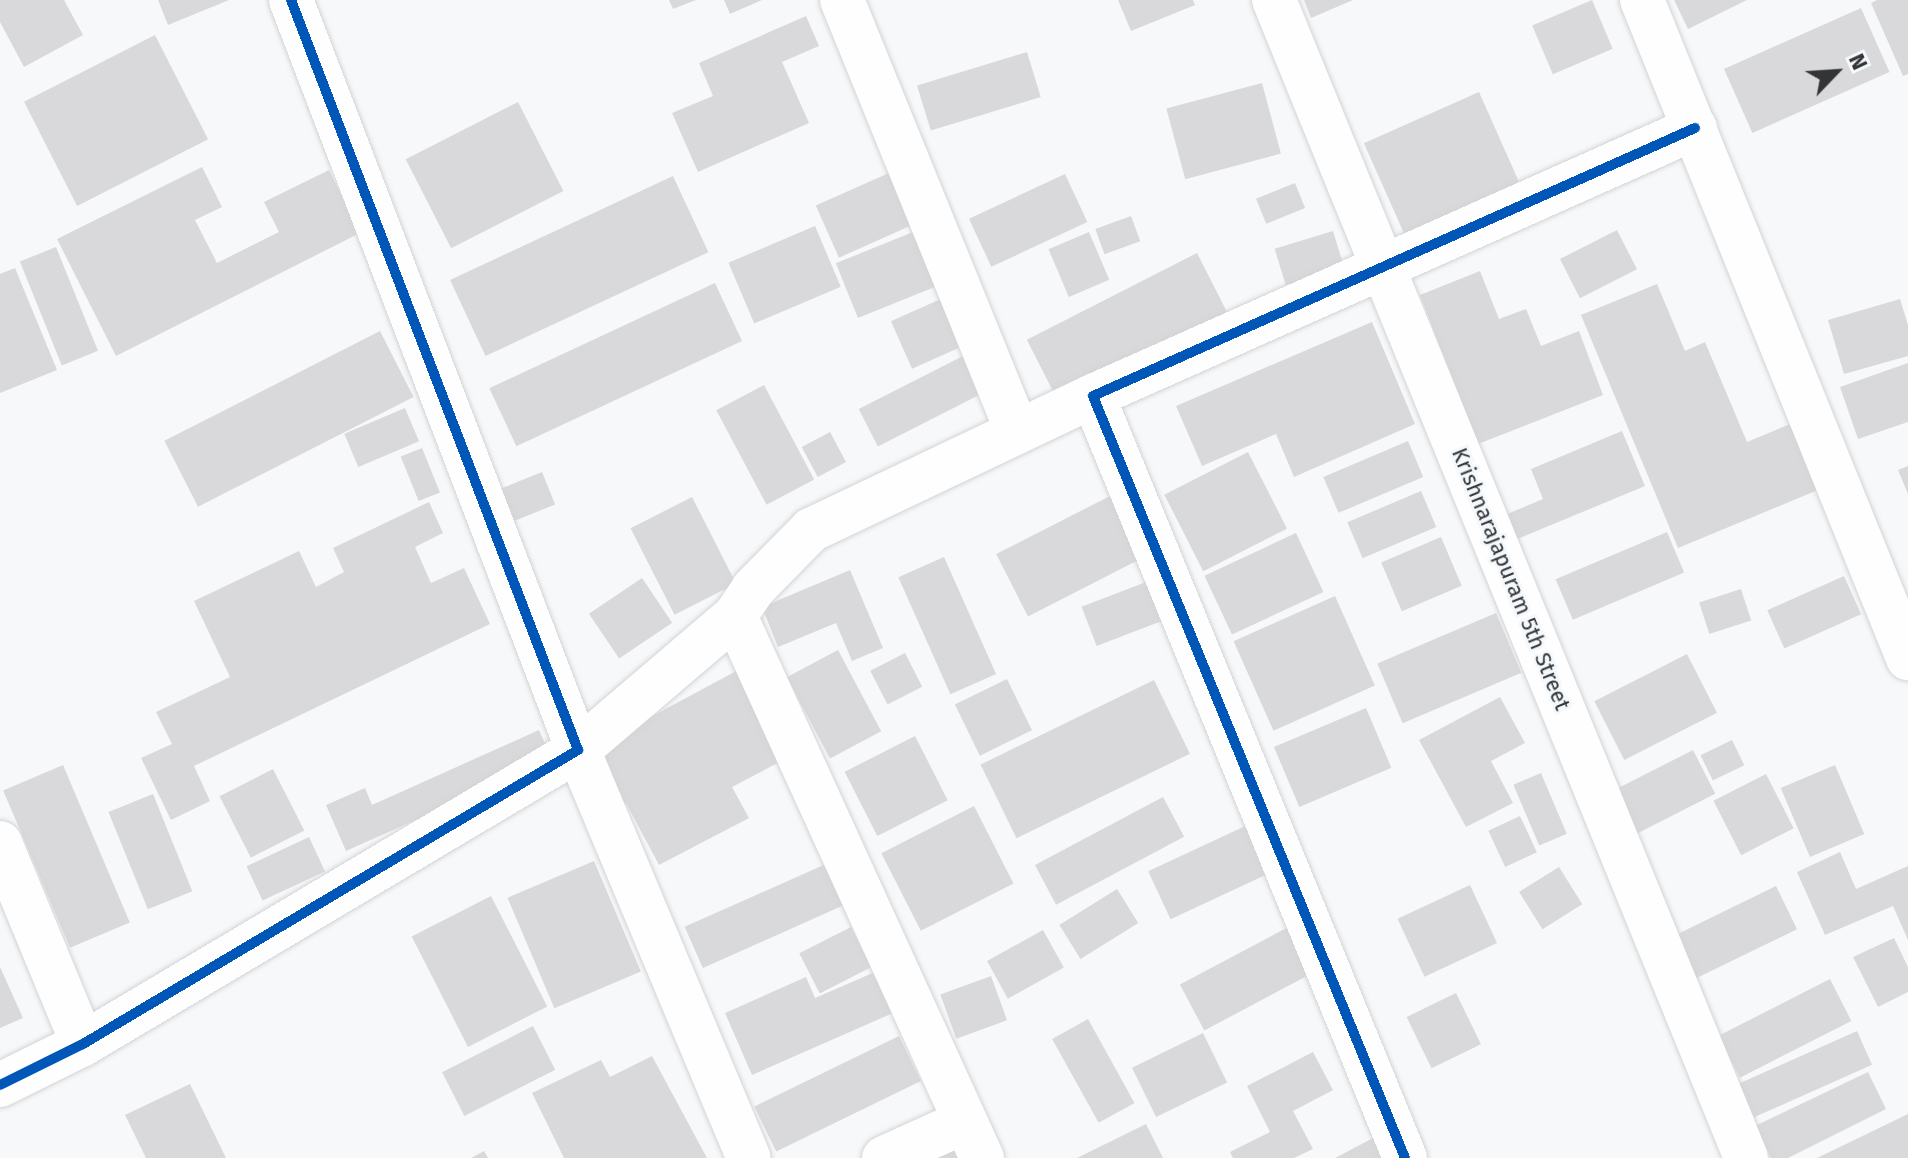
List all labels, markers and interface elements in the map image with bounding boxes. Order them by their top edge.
north arrow [1796,32,1876,112]
text: N [1843,49,1874,74]
street label: Krishnarajapuram 5th Street [1446,444,1576,714]

